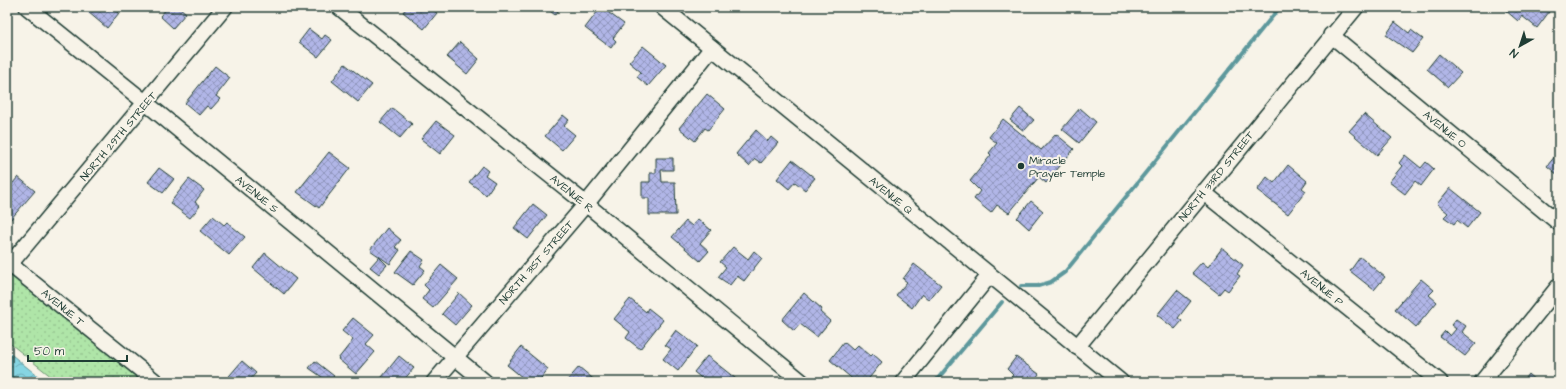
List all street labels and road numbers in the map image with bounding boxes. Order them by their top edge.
street label: NORTH 29TH STREET [77,88,160,184]
street label: AVENUE O [1420,107,1470,152]
street label: NORTH 33RD STREET [1175,128,1258,225]
street label: AVENUE R [547,171,597,216]
street label: AVENUE S [232,172,281,216]
street label: AVENUE Q [866,173,916,218]
street label: NORTH 31ST STREET [496,217,577,308]
street label: AVENUE P [1297,265,1346,309]
street label: AVENUE T [38,285,87,329]

